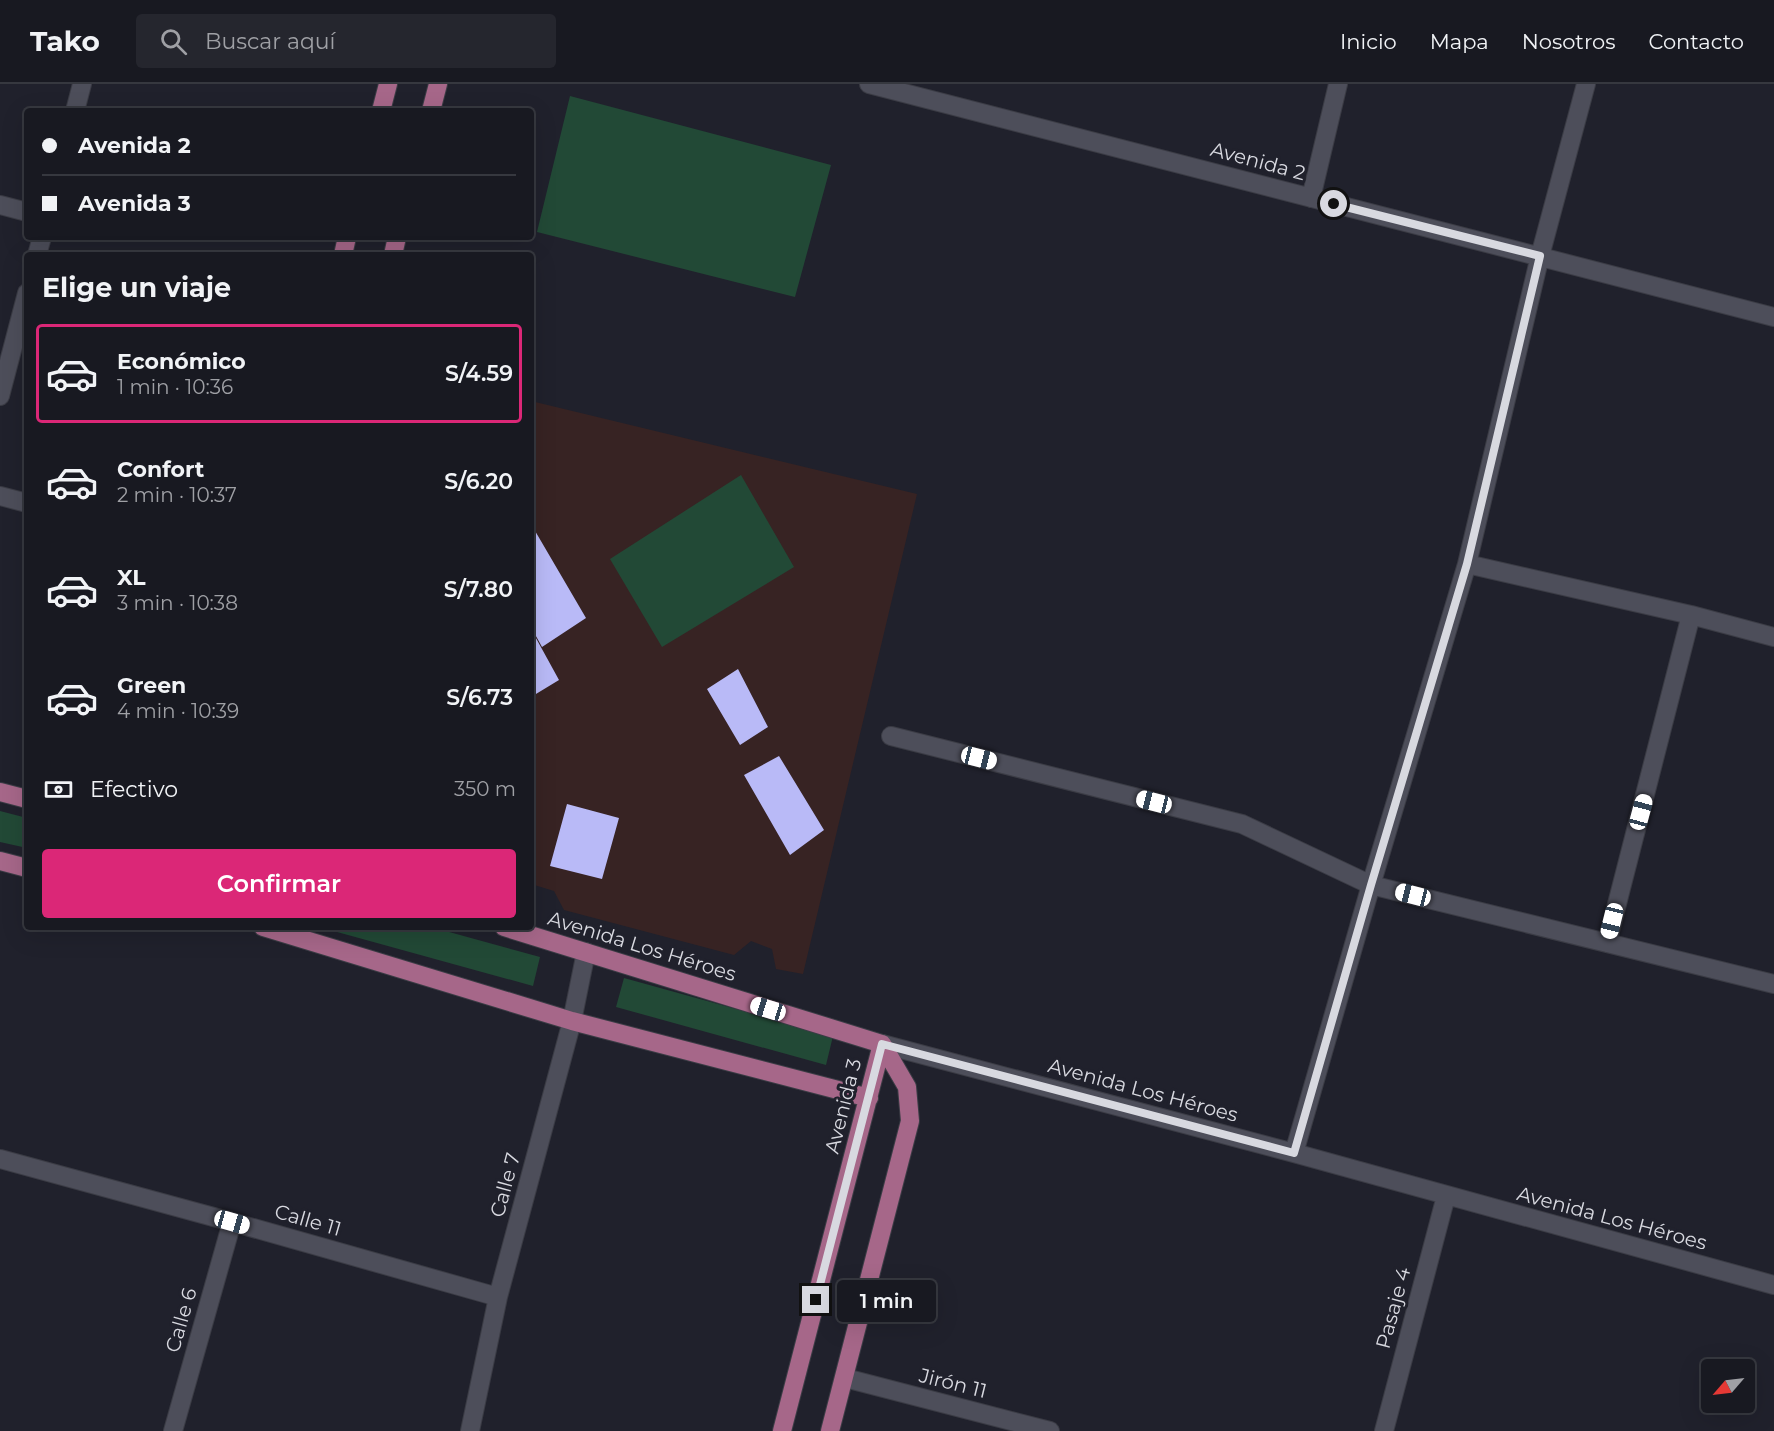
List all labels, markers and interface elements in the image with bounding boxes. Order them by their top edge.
search box [136,14,556,68]
text: Tako [30,24,100,58]
icon: search [157,25,190,58]
text: Buscar aquí [205,28,336,55]
text: Inicio [1340,29,1397,54]
text: Mapa [1430,29,1489,54]
text: Nosotros [1522,29,1615,54]
text: Contacto [1648,29,1744,54]
text: Avenida 2 [78,132,191,159]
street label: Avenida 2 [1208,137,1308,185]
text: Avenida 3 [78,190,191,217]
route start [1320,190,1347,217]
text: Elige un viaje [42,271,231,304]
icon: car [45,347,99,401]
text: Económico [117,348,246,375]
text: S/4.59 [445,360,513,387]
text: 1 min · 10:36 [117,375,233,399]
icon: car [45,455,99,509]
text: Confort [117,456,204,483]
text: S/6.20 [444,468,513,495]
text: 2 min · 10:37 [117,483,237,507]
icon: car [45,563,99,617]
text: XL [117,564,146,591]
text: S/7.80 [444,576,513,603]
text: 3 min · 10:38 [117,591,238,615]
icon: car [45,671,99,725]
text: Green [117,672,186,699]
text: S/6.73 [446,684,513,711]
text: 4 min · 10:39 [117,699,239,723]
car [959,745,999,771]
icon: cash [42,773,75,806]
text: Efectivo [90,776,178,803]
text: 350 m [454,777,516,801]
car [1134,789,1174,815]
car [1628,792,1654,832]
button: Confirmar [42,849,516,918]
car [1393,882,1433,908]
car [1599,901,1625,941]
street label: Avenida Los Héroes [545,906,739,986]
car [748,995,788,1023]
street label: Avenida Los Héroes [1045,1053,1241,1127]
street label: Avenida 3 [820,1056,866,1156]
street label: Calle 7 [485,1150,525,1220]
street label: Avenida Los Héroes [1514,1181,1710,1255]
street label: Calle 11 [272,1199,344,1241]
car [212,1208,252,1236]
street label: Pasaje 4 [1371,1265,1415,1351]
callout: 1 min [837,1279,936,1321]
street label: Calle 6 [160,1285,202,1355]
route end [802,1286,829,1313]
text: 1 min [860,1289,913,1313]
north arrow [1701,1359,1755,1413]
map controls [1701,1359,1755,1413]
street label: Jirón 11 [916,1363,989,1403]

